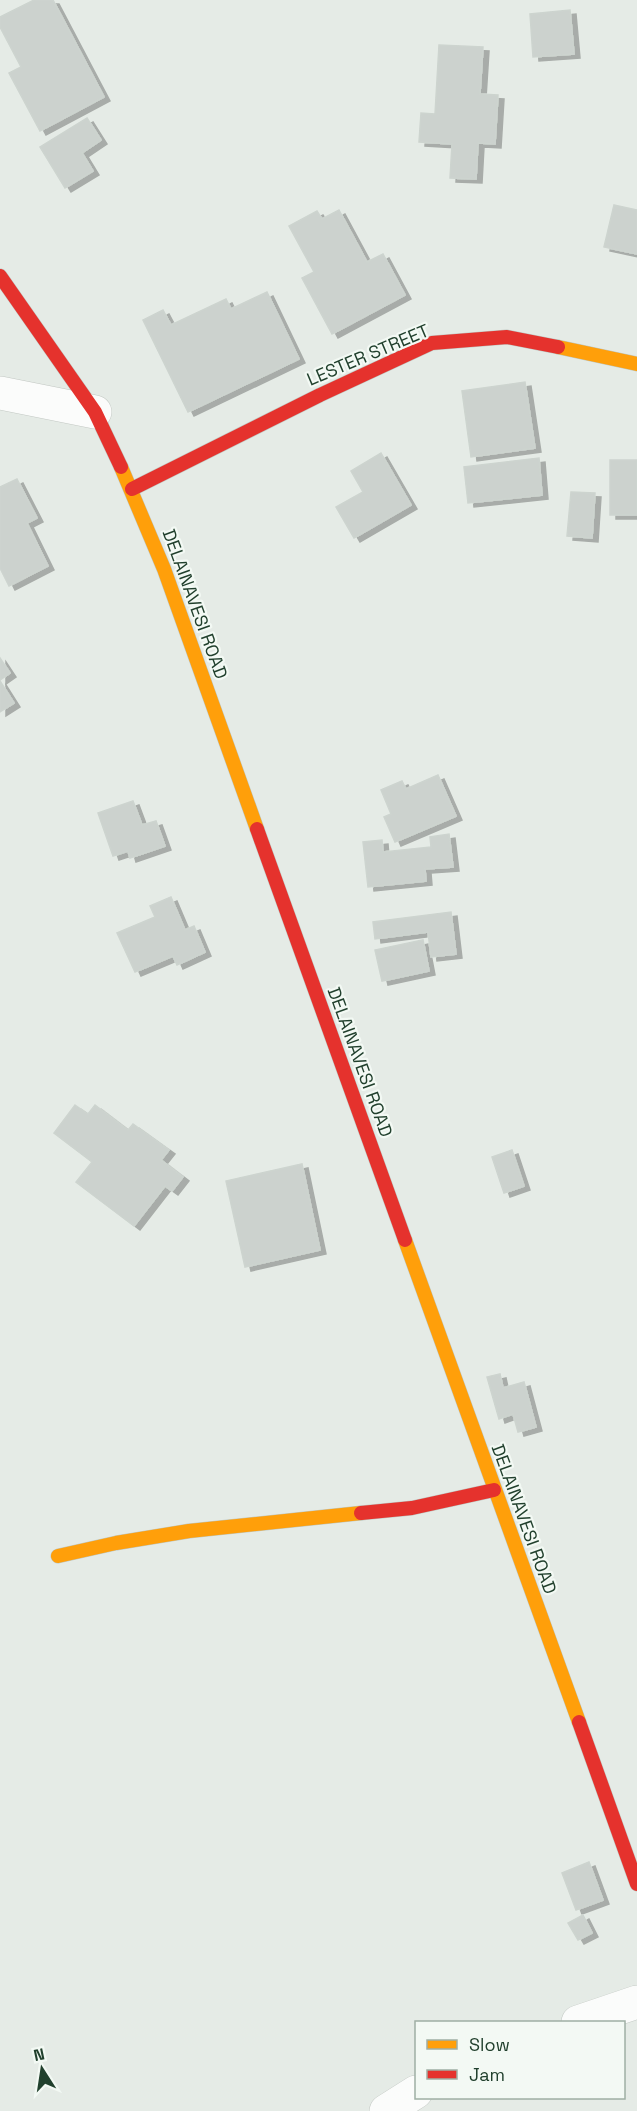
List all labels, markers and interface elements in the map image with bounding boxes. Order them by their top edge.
street label: LESTER STREET [303,318,433,391]
street label: DELAINAVESI ROAD [158,526,233,682]
street label: DELAINAVESI ROAD [323,984,398,1140]
street label: DELAINAVESI ROAD [487,1441,562,1597]
legend [415,2021,625,2099]
text: Slow [469,2033,510,2056]
north arrow [12,2039,72,2099]
text: N [32,2043,46,2066]
text: Jam [469,2063,505,2086]

